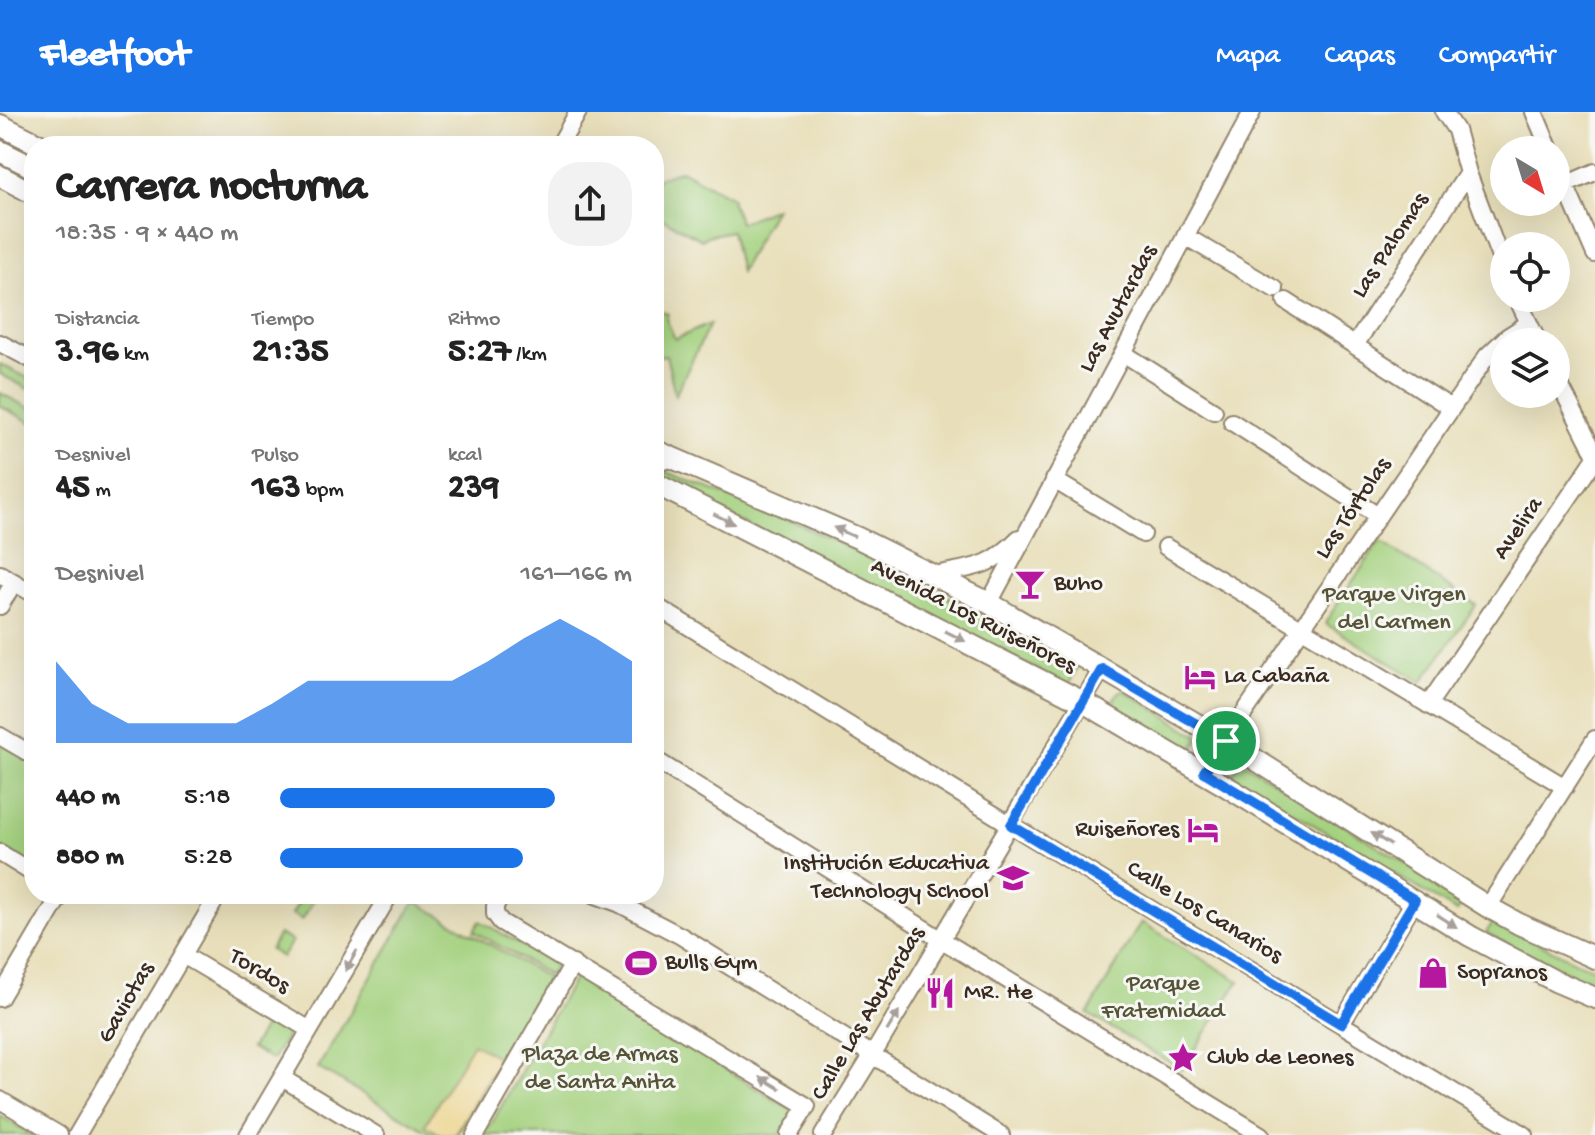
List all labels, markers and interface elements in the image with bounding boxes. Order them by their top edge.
text: Fleetfoot [40,34,189,78]
text: Mapa [1216,40,1280,73]
text: Capas [1324,40,1395,73]
text: Compartir [1439,40,1555,73]
north arrow [1490,136,1570,216]
map controls [1490,136,1570,408]
button: share [548,162,632,246]
text: Carrera nocturna [56,163,367,215]
street label: Las Palomas [1346,187,1437,304]
text: 18:35 · 9 × 440 m [56,219,238,250]
button: locate [1490,232,1570,312]
street label: Las Avutardas [1073,239,1165,378]
text: Distancia [56,307,139,333]
text: Tiempo [252,307,314,333]
text: Ritmo [448,307,500,333]
button: layers [1490,328,1570,408]
text: 3.96 [56,333,119,373]
text: 21:35 [252,333,329,373]
text: 5:27 [448,333,511,373]
text: km [119,342,149,368]
text: /km [511,342,547,368]
text: Desnivel [56,443,131,469]
text: Pulso [252,443,299,469]
text: kcal [448,443,482,469]
street label: Las Tórtolas [1309,452,1399,565]
text: 45 [56,469,90,509]
text: 163 [252,469,301,509]
text: 239 [448,469,499,509]
text: m [90,478,111,504]
text: bpm [301,478,344,504]
street label: Avelira [1488,492,1551,566]
one-way arrow [712,512,735,525]
one-way arrow [832,525,856,538]
street label: Avenida Los Ruiseñores [866,553,1081,682]
text: Desnivel [56,560,145,591]
text: 161–166 m [520,560,632,591]
bar icon: Buho [1013,567,1047,601]
place label: Buho [1053,570,1103,599]
park label: Parque Virgen del Carmen [1321,581,1466,638]
one-way arrow [944,630,967,643]
hotel icon: La Cabaña [1183,660,1217,694]
place label: La Cabaña [1224,663,1330,692]
pin [1192,707,1260,775]
icon: arrive [1204,719,1248,763]
text: 440 m [56,783,120,814]
text: 5:18 [184,783,231,814]
hotel icon: Ruiseñores [1186,813,1220,847]
place label: Ruiseñores [1075,816,1180,845]
one-way arrow [1370,831,1391,846]
text: 880 m [56,843,124,874]
text: 5:28 [184,843,233,874]
place label: Institución Educativa Technology School [783,850,990,907]
street label: Calle Los Canarios [1121,855,1288,972]
school or university icon: Institución Educativa Technology School [996,861,1030,895]
one-way arrow [1436,913,1458,927]
street label: Calle Las Abutardas [806,921,933,1106]
street label: Tordos [222,942,296,1002]
sports icon: Bulls Gym [624,946,658,980]
place label: Bulls Gym [664,949,758,978]
one-way arrow [344,950,358,972]
street label: Gaviotas [92,956,162,1049]
shop icon: Sopranos [1416,956,1450,990]
place label: Sopranos [1457,959,1548,988]
park label: Parque Fraternidad [1101,970,1226,1027]
restaurant icon: MR. He [923,976,957,1010]
place label: MR. He [964,979,1033,1008]
one-way arrow [886,1010,900,1032]
park label: Plaza de Armas de Santa Anita [521,1041,679,1098]
place icon: Club de Leones [1166,1041,1200,1075]
place label: Club de Leones [1207,1044,1354,1073]
one-way arrow [759,1076,781,1090]

